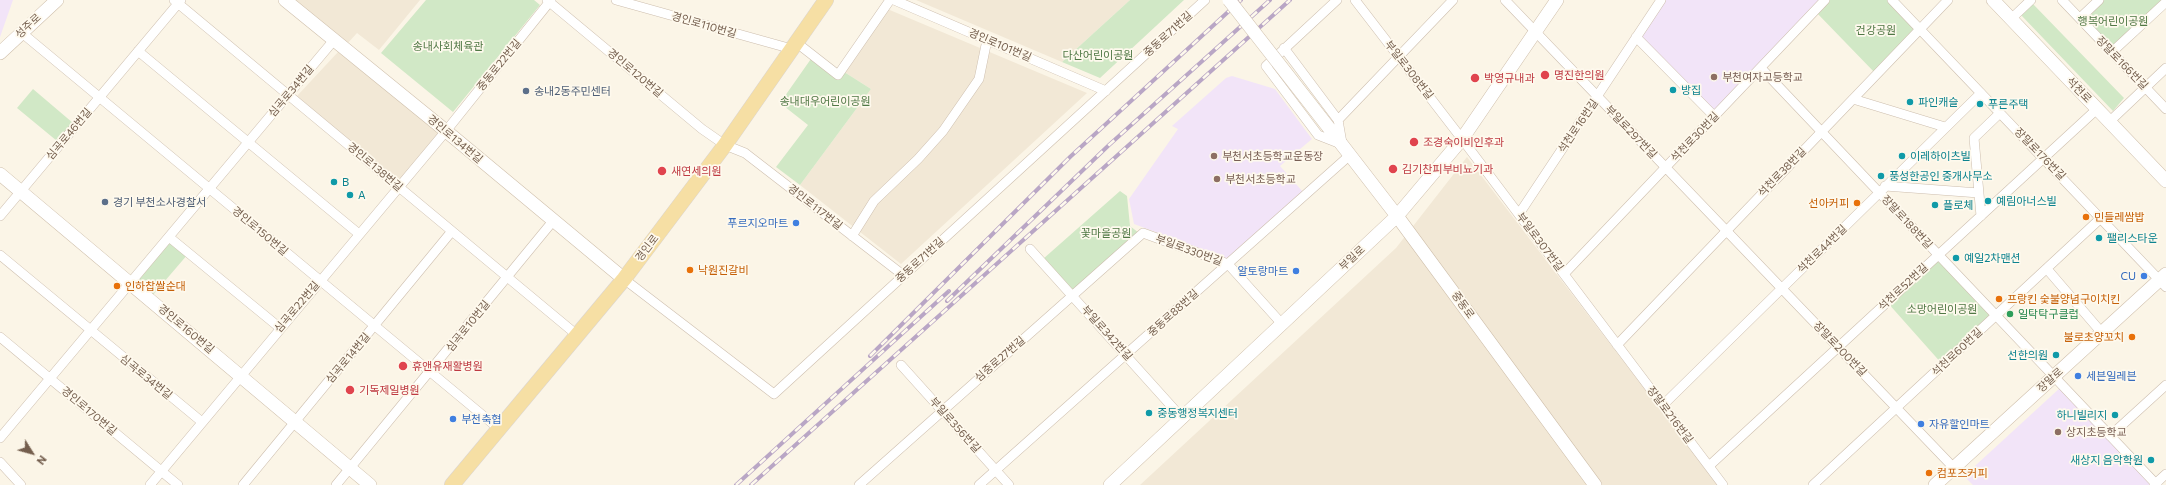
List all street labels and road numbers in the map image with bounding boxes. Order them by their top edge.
street label: 경인로110번길 [670,9,738,41]
street label: 중동로71번길 [1141,9,1195,59]
street label: 성주로 [12,11,44,41]
street label: 경인로101번길 [967,26,1033,64]
street label: 장말로166번길 [2093,34,2151,92]
street label: 중동로22번길 [474,36,524,94]
street label: 부일로308번길 [1382,38,1436,102]
street label: 경인로120번길 [605,46,665,100]
street label: 심곡로34번길 [266,62,316,120]
street label: 석천로 [2064,74,2094,106]
street label: 석천로16번길 [1555,97,1601,155]
street label: 부일로297번길 [1602,103,1660,161]
street label: 심곡로46번길 [43,105,95,163]
street label: 석천로30번길 [1668,109,1722,165]
street label: 경인로134번길 [425,112,485,166]
street label: 장말로176번길 [2012,125,2068,183]
street label: 경인로138번길 [345,140,405,194]
street label: 석천로38번길 [1755,145,1809,199]
street label: 경인로117번길 [785,182,845,232]
street label: 장말로188번길 [1879,192,1935,252]
street label: 경인로150번길 [229,204,291,258]
street label: 부일로307번길 [1514,210,1566,274]
street label: 석천로44번길 [1794,222,1850,276]
street label: 경인로 [633,232,661,264]
street label: 부일로330번길 [1154,232,1224,268]
street label: 중동로71번길 [893,235,947,285]
street label: 부일로 [1336,243,1368,273]
street label: 석천로52번길 [1875,261,1931,313]
street label: 심곡로22번길 [272,279,322,335]
street label: 중동로88번길 [1145,287,1201,339]
street label: 중동로 [1449,289,1477,321]
street label: 심곡로10번길 [443,298,493,354]
street label: 경인로160번길 [155,302,217,356]
street label: 부일로342번길 [1079,303,1135,363]
street label: 장말로200번길 [1811,319,1869,379]
street label: 석천로60번길 [1929,325,1985,379]
street label: 심곡로14번길 [323,330,373,386]
street label: 심중로27번길 [972,334,1028,384]
street label: 심곡로34번길 [117,352,175,402]
street label: 장말로 [2034,365,2066,395]
street label: 경인로170번길 [59,384,119,438]
street label: 장말로216번길 [1644,384,1696,446]
street label: 부일로356번길 [927,395,983,455]

